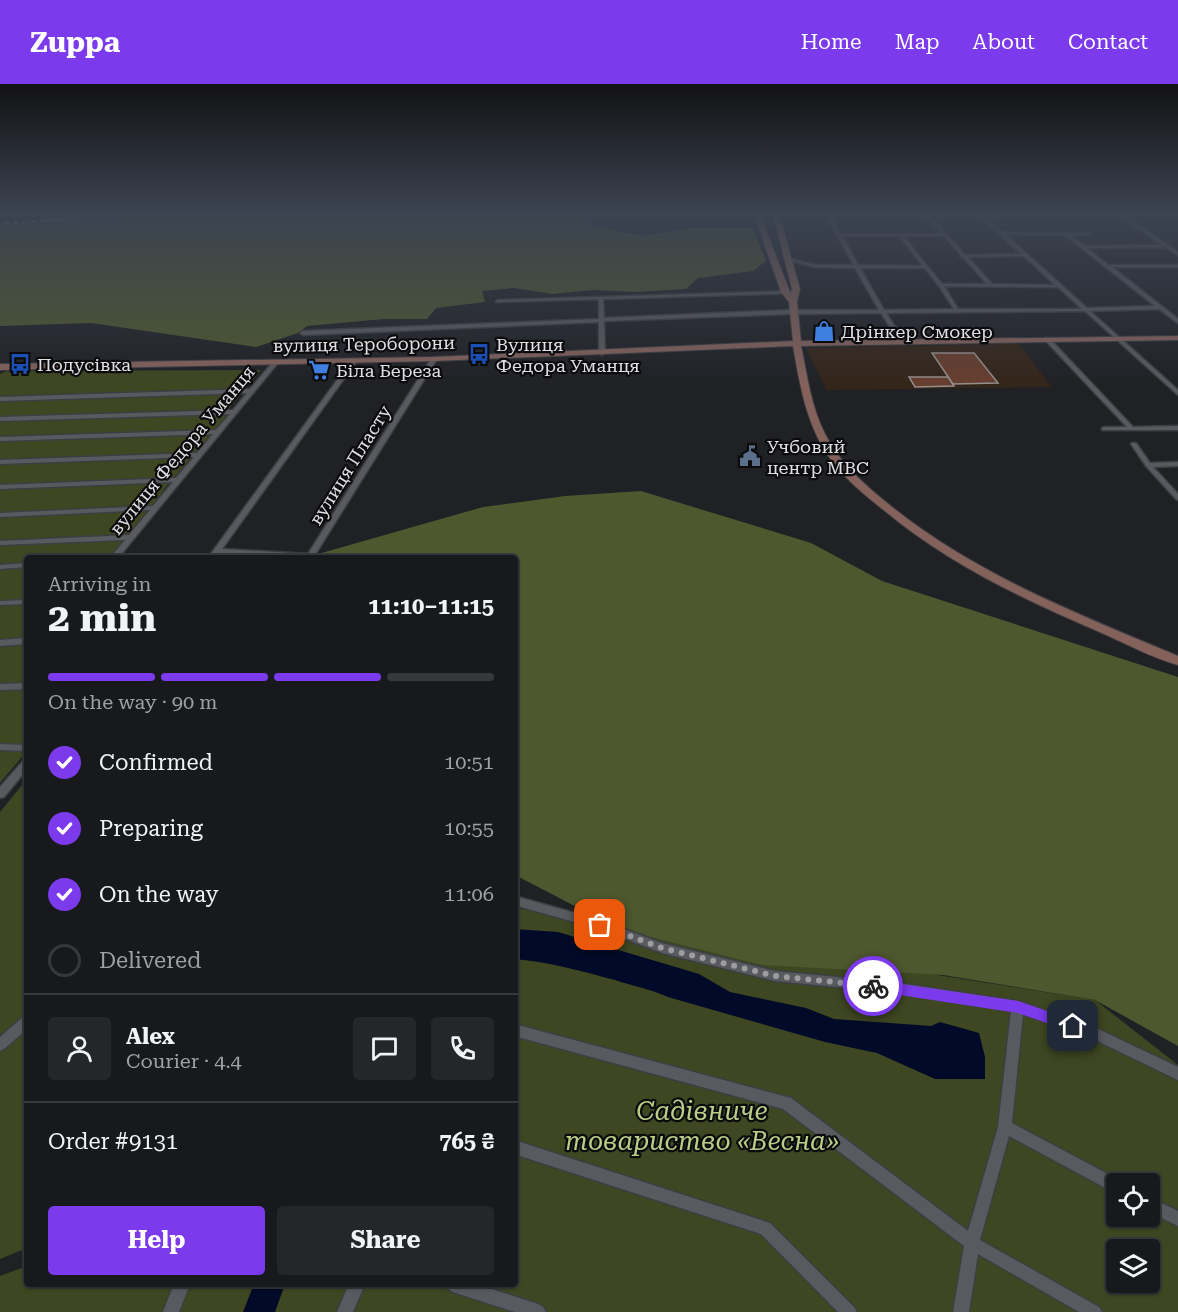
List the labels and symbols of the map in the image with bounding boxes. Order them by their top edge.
shop icon: Дрінкер Смокер [812,319,836,343]
place label: Дрінкер Смокер [841,321,993,342]
street label: вулиця Тероборони [273,332,455,356]
place label: Вулиця Федора Уманця [496,334,640,376]
bus stop icon: Вулиця Федора Уманця [467,342,491,366]
bus stop icon: Подусівка [8,352,32,376]
place label: Подусівка [37,354,131,375]
supermarket icon: Біла Береза [307,358,331,382]
place label: Біла Береза [336,360,442,381]
street label: вулиця Федора Уманця [105,361,259,539]
street label: вулиця Пласту [305,401,395,529]
place label: Учбовий центр МВС [767,436,869,478]
public building icon: Учбовий центр МВС [738,444,762,468]
pin [574,899,625,950]
courier [843,956,903,1016]
pin [1047,1000,1098,1051]
park label: Садівниче товариство «Весна» [565,1096,839,1156]

